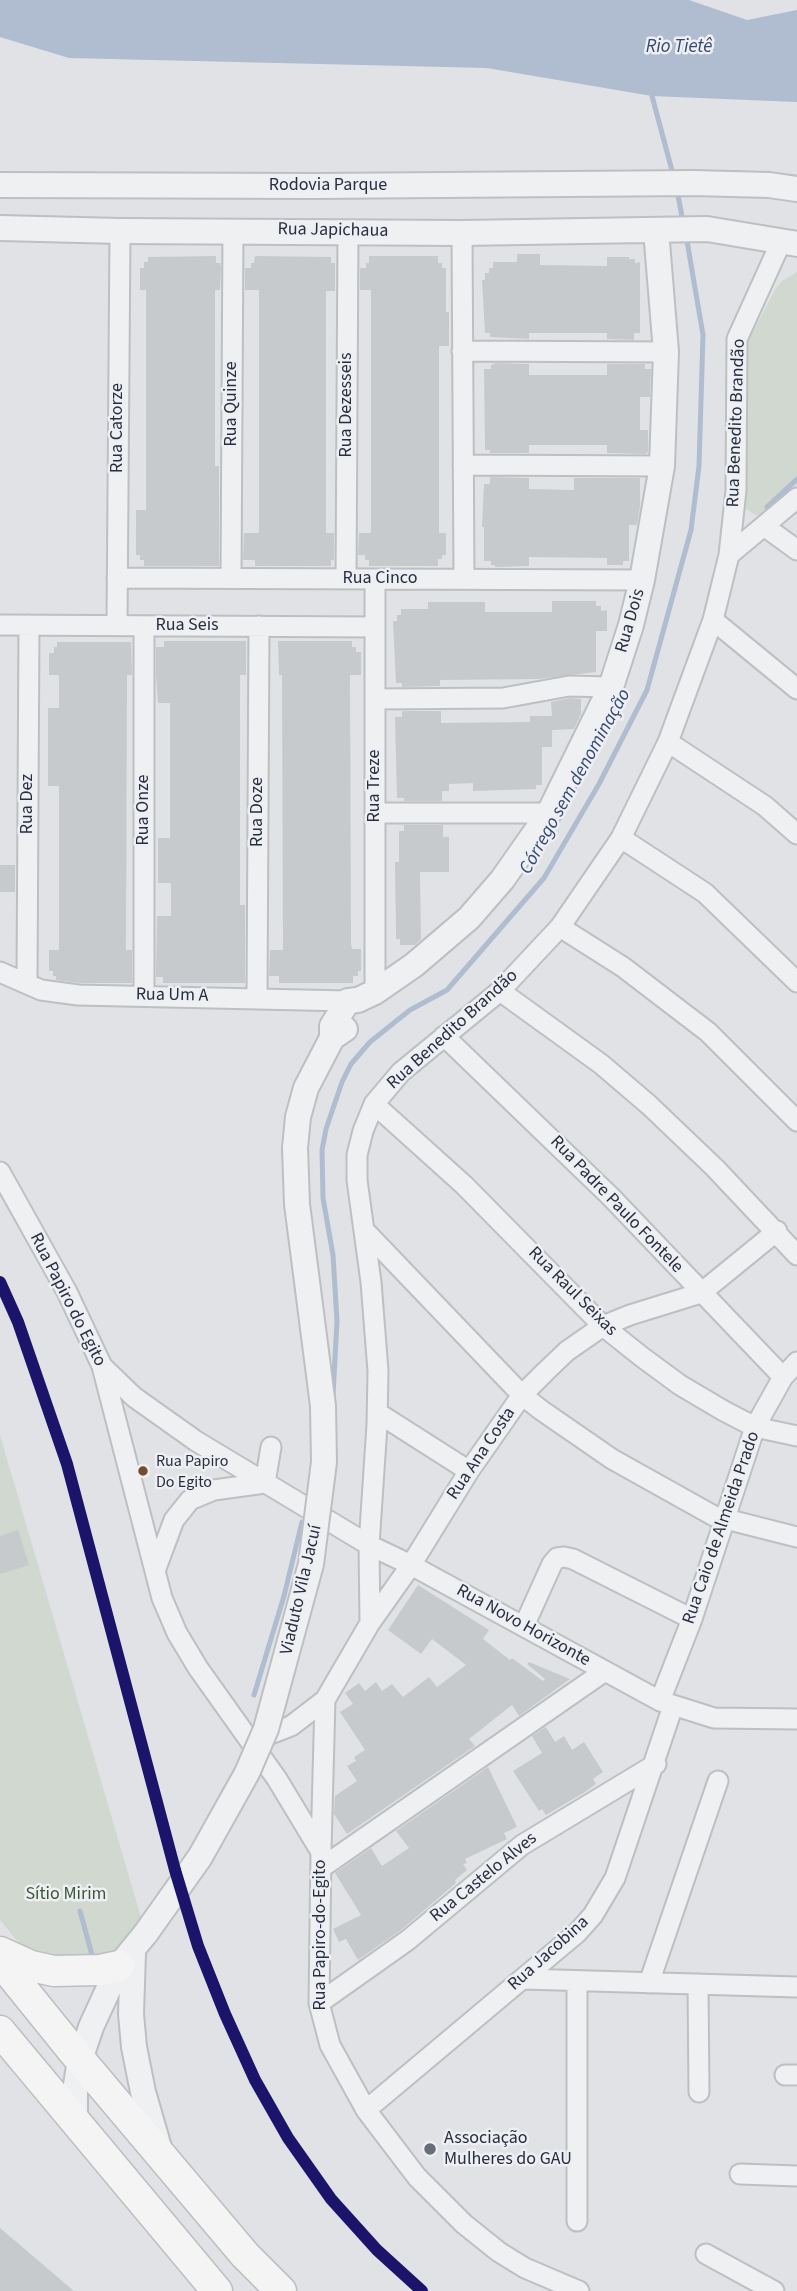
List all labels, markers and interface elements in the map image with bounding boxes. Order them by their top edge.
water label: Rio Tietê [646,37,712,59]
street label: Rodovia Parque [269,175,387,197]
street label: Rua Japichaua [277,219,389,243]
street label: Rua Benedito Brandão [723,338,751,508]
street label: Rua Dezesseis [336,352,358,458]
street label: Rua Quinze [221,361,243,447]
street label: Rua Catorze [107,383,129,473]
street label: Rua Cinco [343,568,417,590]
street label: Rua Dois [612,587,650,655]
street label: Rua Seis [155,615,219,637]
water label: Córrego sem denominação [516,685,636,879]
street label: Rua Treze [364,750,386,822]
street label: Rua Dez [17,774,39,834]
street label: Rua Onze [133,775,155,845]
street label: Rua Doze [247,777,269,847]
street label: Rua Benedito Brandão [383,966,523,1094]
street label: Rua Um A [136,985,208,1007]
street label: Rua Padre Paulo Fontele [545,1132,687,1278]
street label: Rua Papiro do Egito [24,1230,110,1370]
street label: Rua Raul Seixas [523,1243,621,1341]
street label: Rua Ana Costa [443,1404,521,1504]
street label: Rua Caio de Almeida Prado [679,1429,765,1627]
place label: Rua Papiro Do Egito [156,1452,228,1490]
marker: Rua Papiro Do Egito [136,1464,150,1478]
street label: Viaduto Vila Jacuí [277,1523,327,1657]
street label: Rua Novo Horizonte [452,1580,594,1672]
street label: Rua Castelo Alves [426,1828,542,1928]
street label: Rua Papiro-do-Egito [310,1859,332,2011]
park label: Sítio Mirim [25,1884,107,1906]
street label: Rua Jacobina [504,1912,594,1996]
place label: Associação Mulheres do GAU [444,2128,572,2170]
marker: Associação Mulheres do GAU [422,2141,438,2157]

